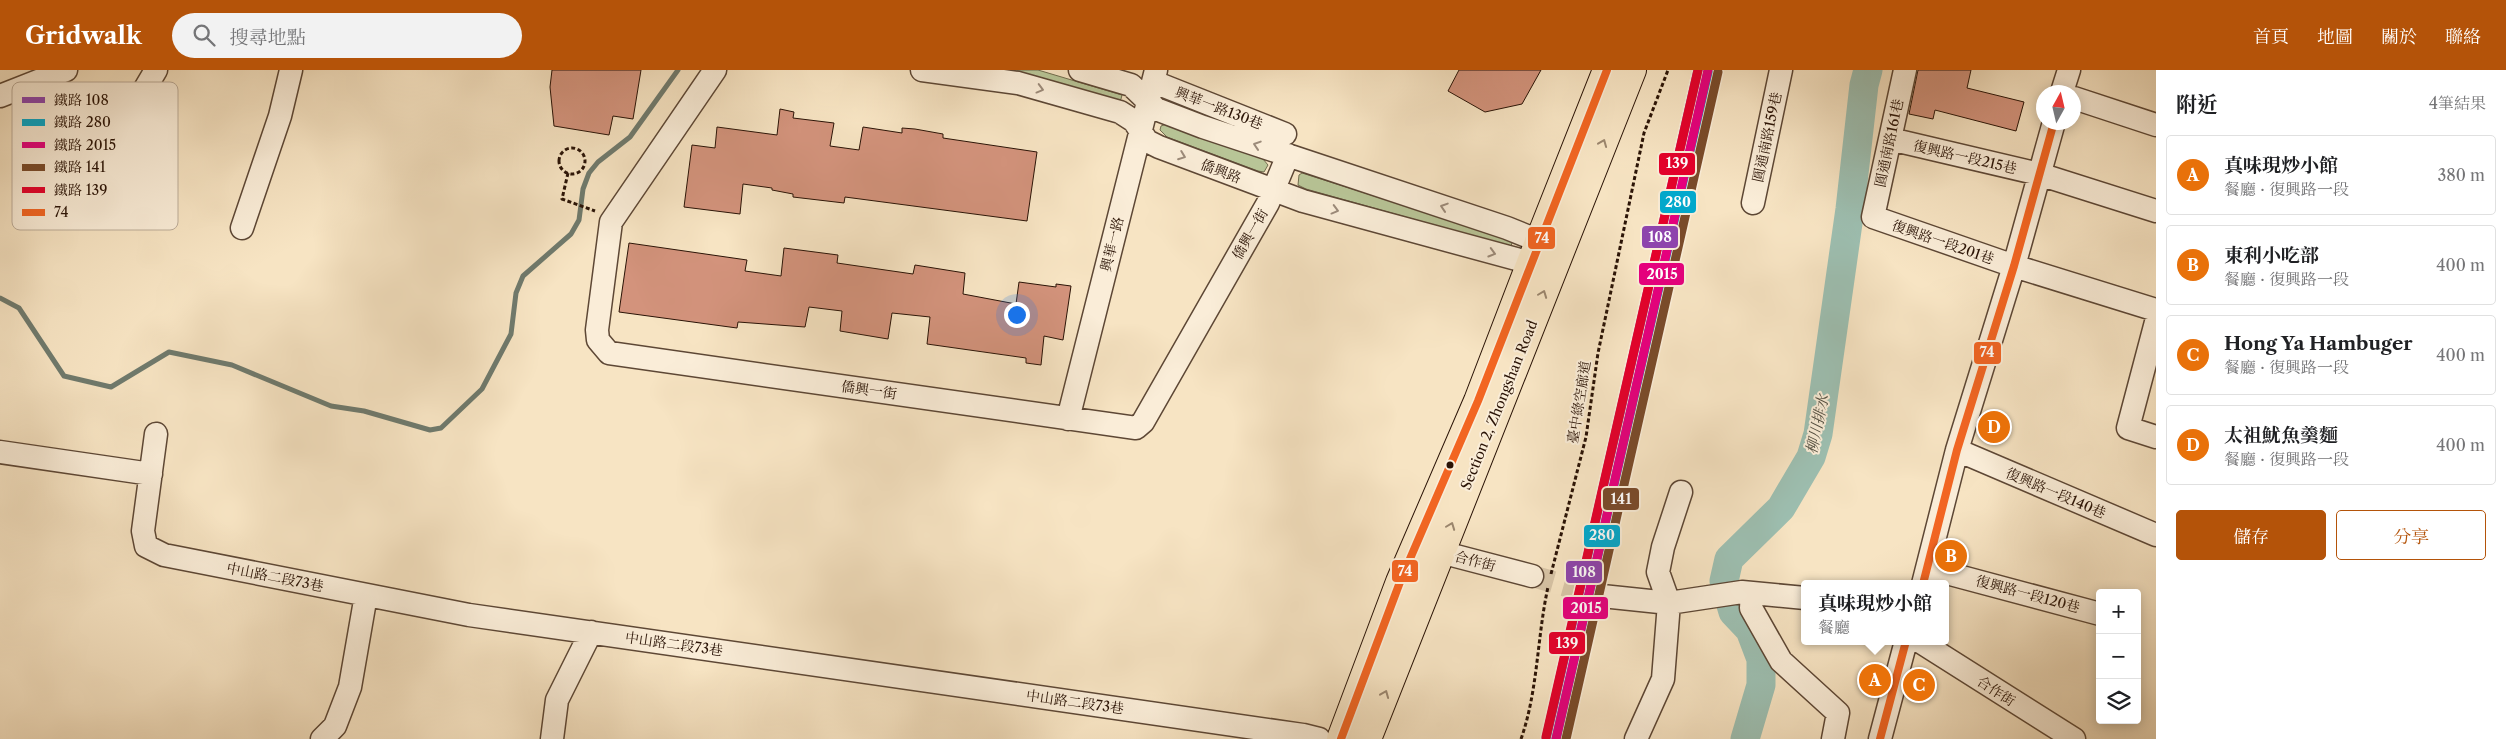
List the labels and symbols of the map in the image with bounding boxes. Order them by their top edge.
legend [12,82,178,230]
one-way arrow [1035,83,1044,94]
street label: 興華一路130巷 [1173,83,1265,133]
north arrow [2036,85,2081,130]
street label: 圓通南路159巷 [1749,90,1785,184]
text: 鐵路 108 [54,91,109,109]
street label: 圓通南路161巷 [1871,97,1907,189]
text: 鐵路 280 [54,113,111,131]
text: 鐵路 2015 [54,136,116,154]
street label: 復興路一段215巷 [1912,136,2018,178]
one-way arrow [1597,139,1607,148]
one-way arrow [1253,140,1261,150]
one-way arrow [1177,150,1186,160]
line badge: 139 [1658,152,1696,176]
text: 139 [1666,154,1688,172]
street label: 僑興路 [1198,155,1244,187]
text: 鐵路 141 [54,158,106,176]
text: 鐵路 139 [54,181,108,199]
line badge: 280 [1659,190,1697,214]
text: 280 [1665,193,1691,211]
one-way arrow [1440,202,1449,212]
text: 74 [54,203,69,221]
one-way arrow [1331,204,1339,214]
street label: 僑興一街 [1228,205,1272,263]
street label: 興華一路 [1096,215,1128,273]
street label: 復興路一段201巷 [1890,216,1996,268]
line badge: 108 [1641,225,1679,249]
line badge: 74 [1527,226,1556,250]
text: 108 [1648,228,1672,246]
text: 74 [1534,229,1550,247]
one-way arrow [1487,247,1496,257]
line badge: 2015 [1638,262,1685,286]
text: 2015 [1646,265,1678,283]
one-way arrow [1537,290,1547,299]
your location [1004,302,1030,328]
street label: Section 2, Zhongshan Road [1457,317,1542,493]
line badge: 74 [1973,341,2002,365]
text: 74 [1979,343,1995,361]
street label: 臺中綠空廊道 [1564,359,1594,445]
street label: 僑興一街 [840,377,898,403]
water label: 柳川排水 [1801,391,1833,455]
pin: D [1978,408,2010,446]
unlabelled marker [1445,460,1455,470]
street label: 復興路一段140巷 [2003,464,2109,522]
line badge: 141 [1602,487,1640,511]
text: 141 [1611,490,1632,508]
one-way arrow [1445,522,1455,531]
line badge: 280 [1583,524,1621,548]
text: 280 [1589,526,1615,544]
pin: B [1935,537,1967,575]
street label: 合作街 [1452,547,1498,575]
street label: 中山路二段73巷 [225,559,325,595]
line badge: 74 [1391,559,1419,583]
line badge: 108 [1565,560,1603,584]
text: 74 [1397,562,1413,580]
text: 108 [1572,563,1596,581]
street label: 復興路一段120巷 [1974,571,2082,617]
line badge: 2015 [1562,596,1609,620]
text: 2015 [1570,599,1602,617]
street label: 中山路二段73巷 [624,628,724,660]
line badge: 139 [1548,631,1586,655]
text: 139 [1556,634,1578,652]
pin: A [1859,661,1891,699]
pin: C [1903,666,1935,704]
street label: 合作街 [1973,672,2019,710]
street label: 中山路二段73巷 [1025,686,1125,718]
one-way arrow [1379,690,1389,699]

